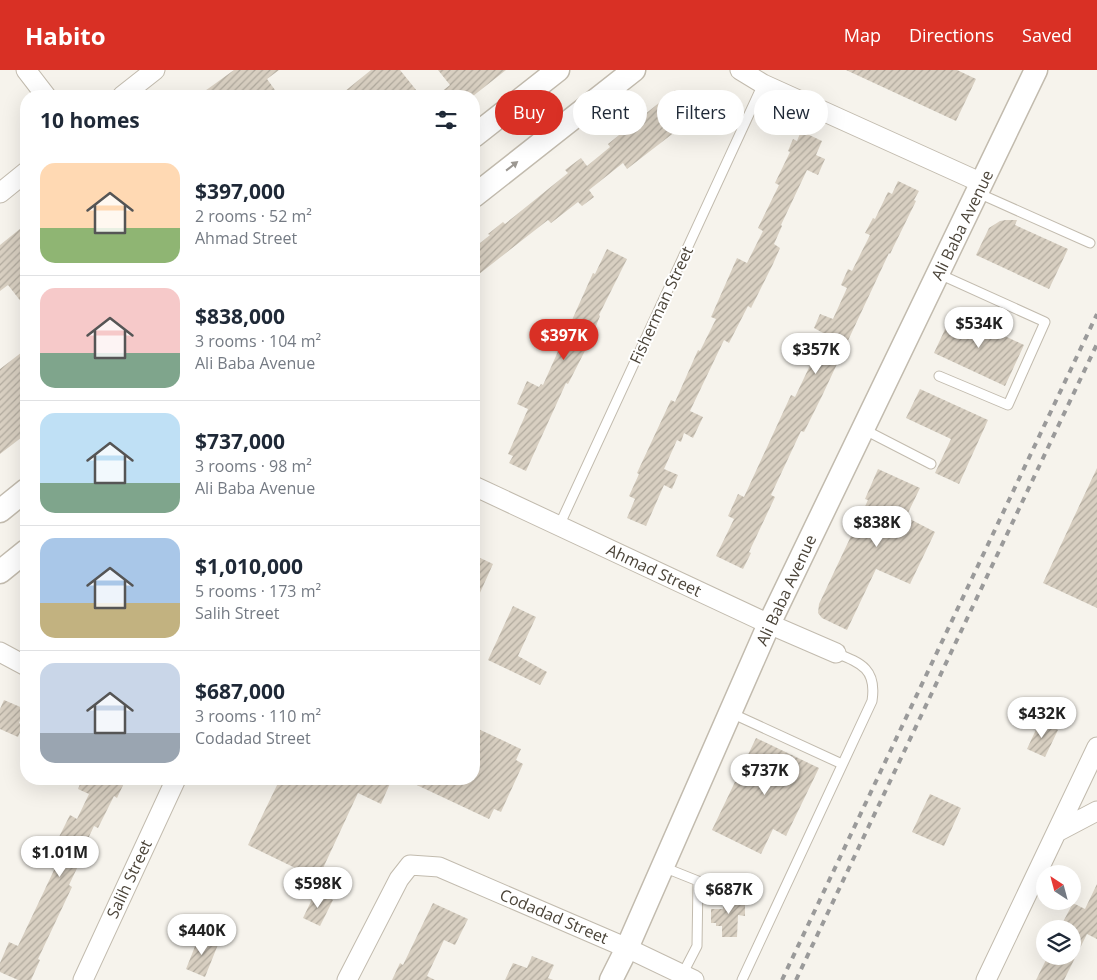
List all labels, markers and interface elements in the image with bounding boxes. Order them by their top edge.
text: Habito [25,19,106,52]
text: Map [844,23,881,47]
text: Directions [909,23,994,47]
text: Saved [1022,23,1072,47]
chip: Buy [495,90,563,135]
chip: Rent [573,90,647,135]
chip: Filters [657,90,744,135]
chip: New [754,90,828,135]
text: 10 homes [40,106,140,134]
icon: filters [432,106,460,134]
one-way arrow [505,161,519,171]
street label: Ali Baba Avenue [926,166,998,284]
text: $397,000 [195,177,285,205]
icon: home [80,183,140,243]
text: 2 rooms · 52 m² [195,205,312,227]
text: Ahmad Street [195,227,297,249]
street label: Fisherman Street [624,242,698,367]
text: $838,000 [195,302,285,330]
pin: $534K [944,306,1014,349]
icon: home [80,308,140,368]
text: $534K [955,312,1003,334]
pin: $397K [529,318,599,361]
text: $397K [540,324,588,346]
text: 3 rooms · 104 m² [195,330,321,352]
pin: $357K [781,332,851,375]
text: $357K [792,338,840,360]
text: Ali Baba Avenue [195,352,315,374]
text: $737,000 [195,427,285,455]
icon: home [80,433,140,493]
text: 3 rooms · 98 m² [195,455,312,477]
text: Ali Baba Avenue [195,477,315,499]
pin: $838K [842,506,912,548]
text: $838K [853,511,901,533]
street label: Ali Baba Avenue [751,531,821,649]
street label: Ahmad Street [603,538,705,602]
text: $1,010,000 [195,552,303,580]
icon: home [80,558,140,618]
text: 5 rooms · 173 m² [195,580,321,602]
text: Salih Street [195,602,279,624]
text: $687,000 [195,677,285,705]
icon: home [80,683,140,743]
pin: $432K [1007,696,1077,739]
text: $432K [1018,702,1066,724]
text: 3 rooms · 110 m² [195,705,321,727]
text: Codadad Street [195,727,311,749]
pin: $737K [730,754,800,796]
text: $737K [741,759,789,781]
pin: $1.01M [19,836,101,878]
street label: Salih Street [101,836,157,922]
text: $1.01M [32,841,88,863]
north arrow [1036,865,1081,910]
map controls [1036,865,1081,965]
pin: $598K [283,866,353,909]
text: $598K [294,872,342,894]
pin: $687K [694,872,764,915]
text: $687K [705,878,753,900]
street label: Codadad Street [496,883,612,949]
pin: $440K [167,914,237,956]
text: $440K [178,919,226,941]
button: layers [1036,920,1081,965]

